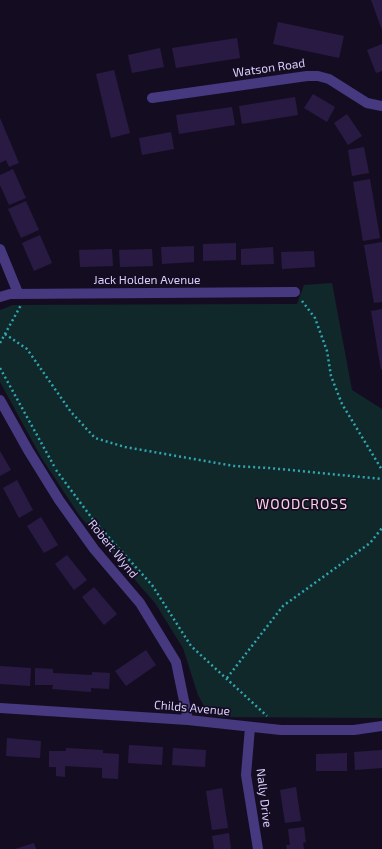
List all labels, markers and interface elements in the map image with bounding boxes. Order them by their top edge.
street label: Watson Road [232,56,306,80]
street label: Jack Holden Avenue [94,273,200,287]
district label: WOODCROSS [256,496,348,512]
street label: Robert Wynd [85,517,141,581]
street label: Childs Avenue [153,698,231,718]
street label: Nally Drive [253,768,275,828]

